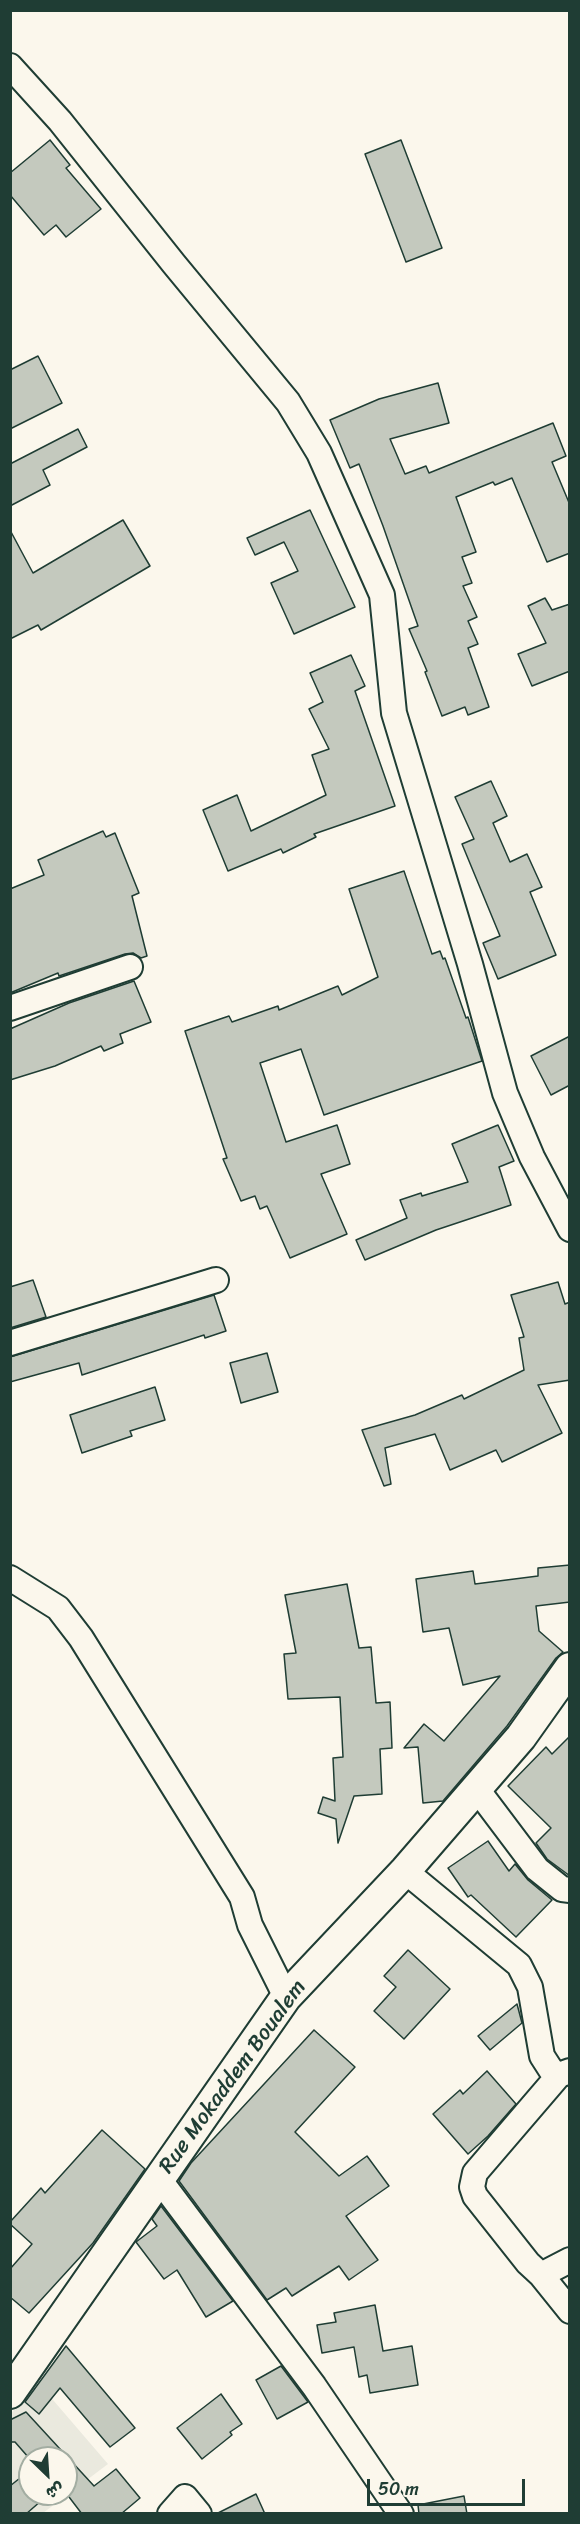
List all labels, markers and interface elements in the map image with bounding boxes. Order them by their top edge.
street label: Rue Mokaddem Boualem [154,1975,312,2179]
north arrow [18,2446,78,2506]
scale bar [370,2467,528,2505]
text: 50 m [378,2473,419,2505]
text: ش [41,2474,69,2508]

